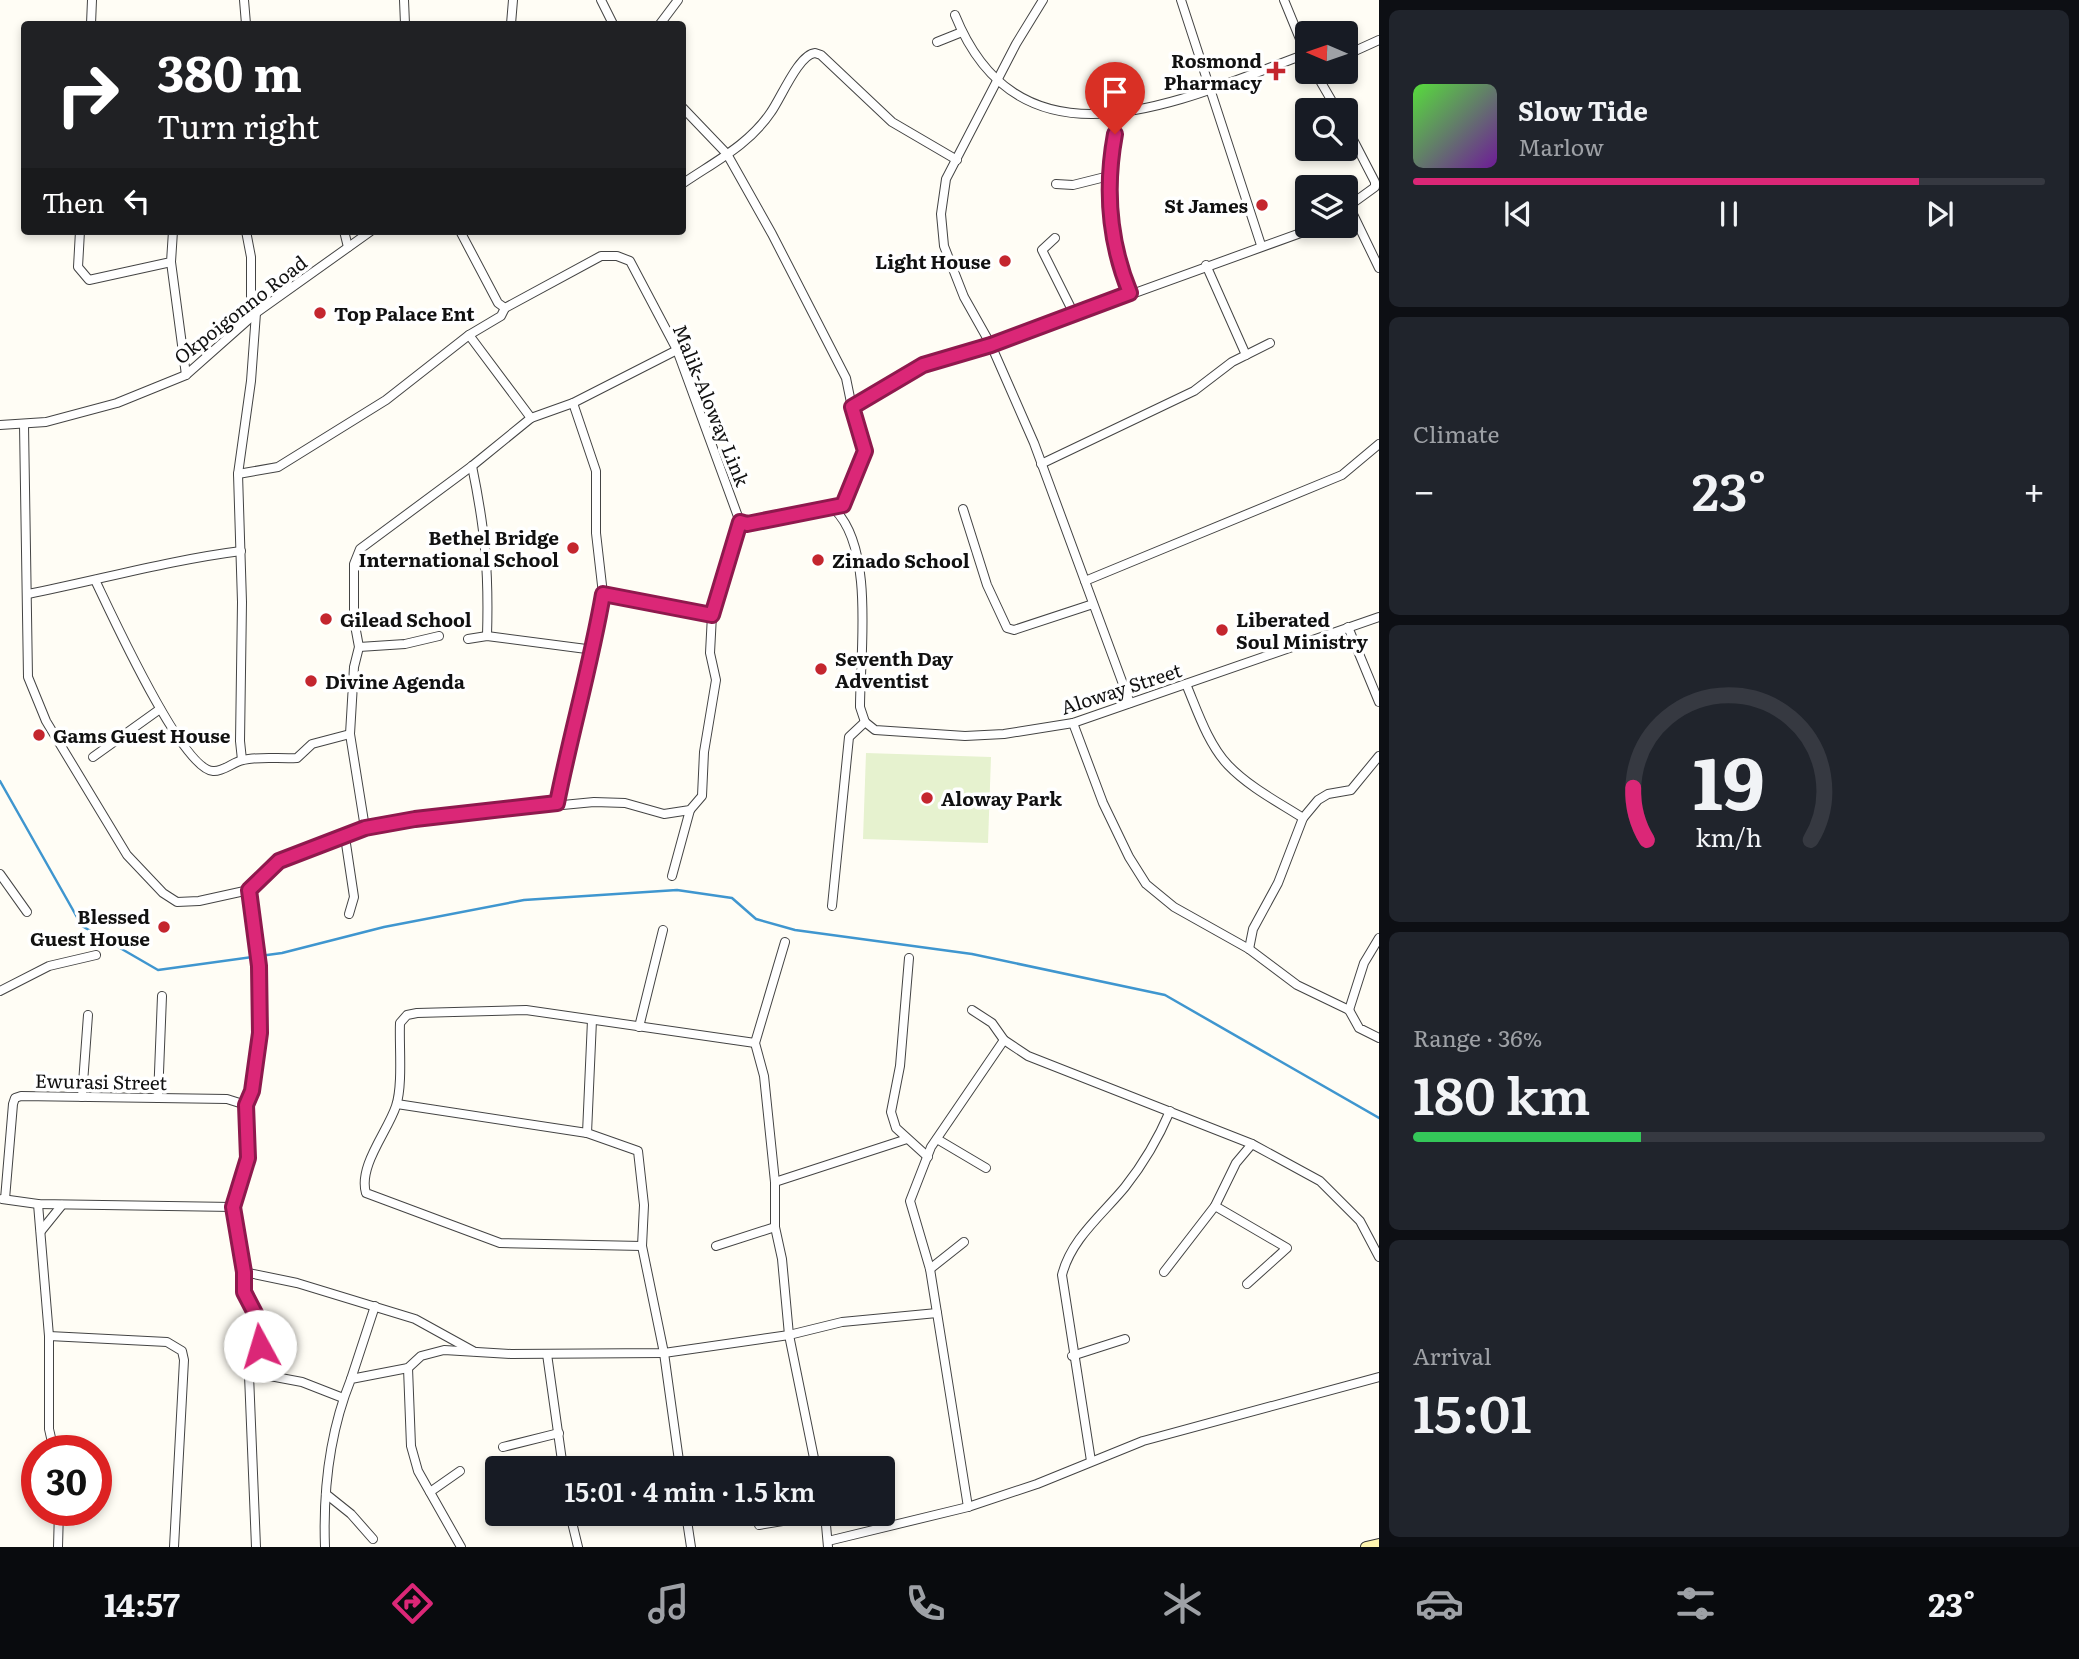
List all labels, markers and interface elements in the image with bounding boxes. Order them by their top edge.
north arrow [1295,21,1358,84]
map controls [1295,21,1358,238]
text: 380 m [157,34,302,107]
place label: Rosmond Pharmacy [1164,46,1262,96]
icon: right [42,49,133,140]
pin [1085,62,1145,134]
marker: Rosmond Pharmacy [1268,63,1284,79]
icon: arrive [1096,73,1134,111]
text: Slow Tide [1518,90,1648,129]
button: search [1295,98,1358,161]
text: Turn right [157,101,319,149]
text: Marlow [1518,129,1604,163]
button: layers [1295,175,1358,238]
text: Then [42,182,104,221]
icon: left [118,182,156,220]
place label: St James [1164,191,1248,219]
icon: previous [1499,195,1537,233]
icon: pause [1710,195,1748,233]
icon: next [1921,195,1959,233]
marker: St James [1254,197,1270,213]
place label: Light House [875,247,991,275]
street label: Okpoigonno Road [168,248,313,370]
marker: Light House [997,253,1013,269]
place label: Top Palace Ent [334,299,475,327]
marker: Top Palace Ent [312,305,328,321]
street label: Malik-Aloway Link [667,320,757,491]
text: Climate [1413,416,1499,450]
text: 23° [1692,450,1766,527]
text: − [1413,460,1435,517]
text: + [2023,460,2045,517]
place label: Bethel Bridge International School [359,523,559,573]
marker: Bethel Bridge International School [565,540,581,556]
place label: Zinado School [832,546,970,574]
marker: Zinado School [810,552,826,568]
place label: Gilead School [340,605,472,633]
place label: Liberated Soul Ministry [1236,605,1368,655]
marker: Gilead School [318,611,334,627]
marker: Liberated Soul Ministry [1214,622,1230,638]
place label: Seventh Day Adventist [835,644,954,694]
street label: Aloway Street [1057,655,1185,721]
marker: Seventh Day Adventist [813,661,829,677]
place label: Divine Agenda [325,667,465,695]
marker: Divine Agenda [303,673,319,689]
place label: Gams Guest House [53,721,231,749]
text: 19 [1693,724,1765,832]
marker: Gams Guest House [31,727,47,743]
place label: Aloway Park [941,784,1062,812]
marker: Aloway Park [919,790,935,806]
text: km/h [1696,817,1762,854]
place label: Blessed Guest House [30,902,150,952]
marker: Blessed Guest House [156,919,172,935]
text: Range · 36% [1413,1020,1542,1054]
text: 180 km [1413,1054,1590,1131]
street label: Ewurasi Street [35,1066,168,1096]
position arrow [223,1309,297,1383]
text: Arrival [1413,1338,1492,1372]
text: 15:01 [1413,1372,1532,1449]
speed limit sign: 30 [21,1435,112,1526]
text: 15:01 · 4 min · 1.5 km [565,1471,815,1510]
text: 14:57 [104,1579,180,1627]
icon: directions [388,1579,437,1628]
icon: music [644,1579,693,1628]
icon: phone [901,1579,950,1628]
icon: climate [1158,1579,1207,1628]
icon: car [1415,1579,1464,1628]
icon: filters [1671,1579,1720,1628]
text: 23° [1928,1579,1975,1627]

